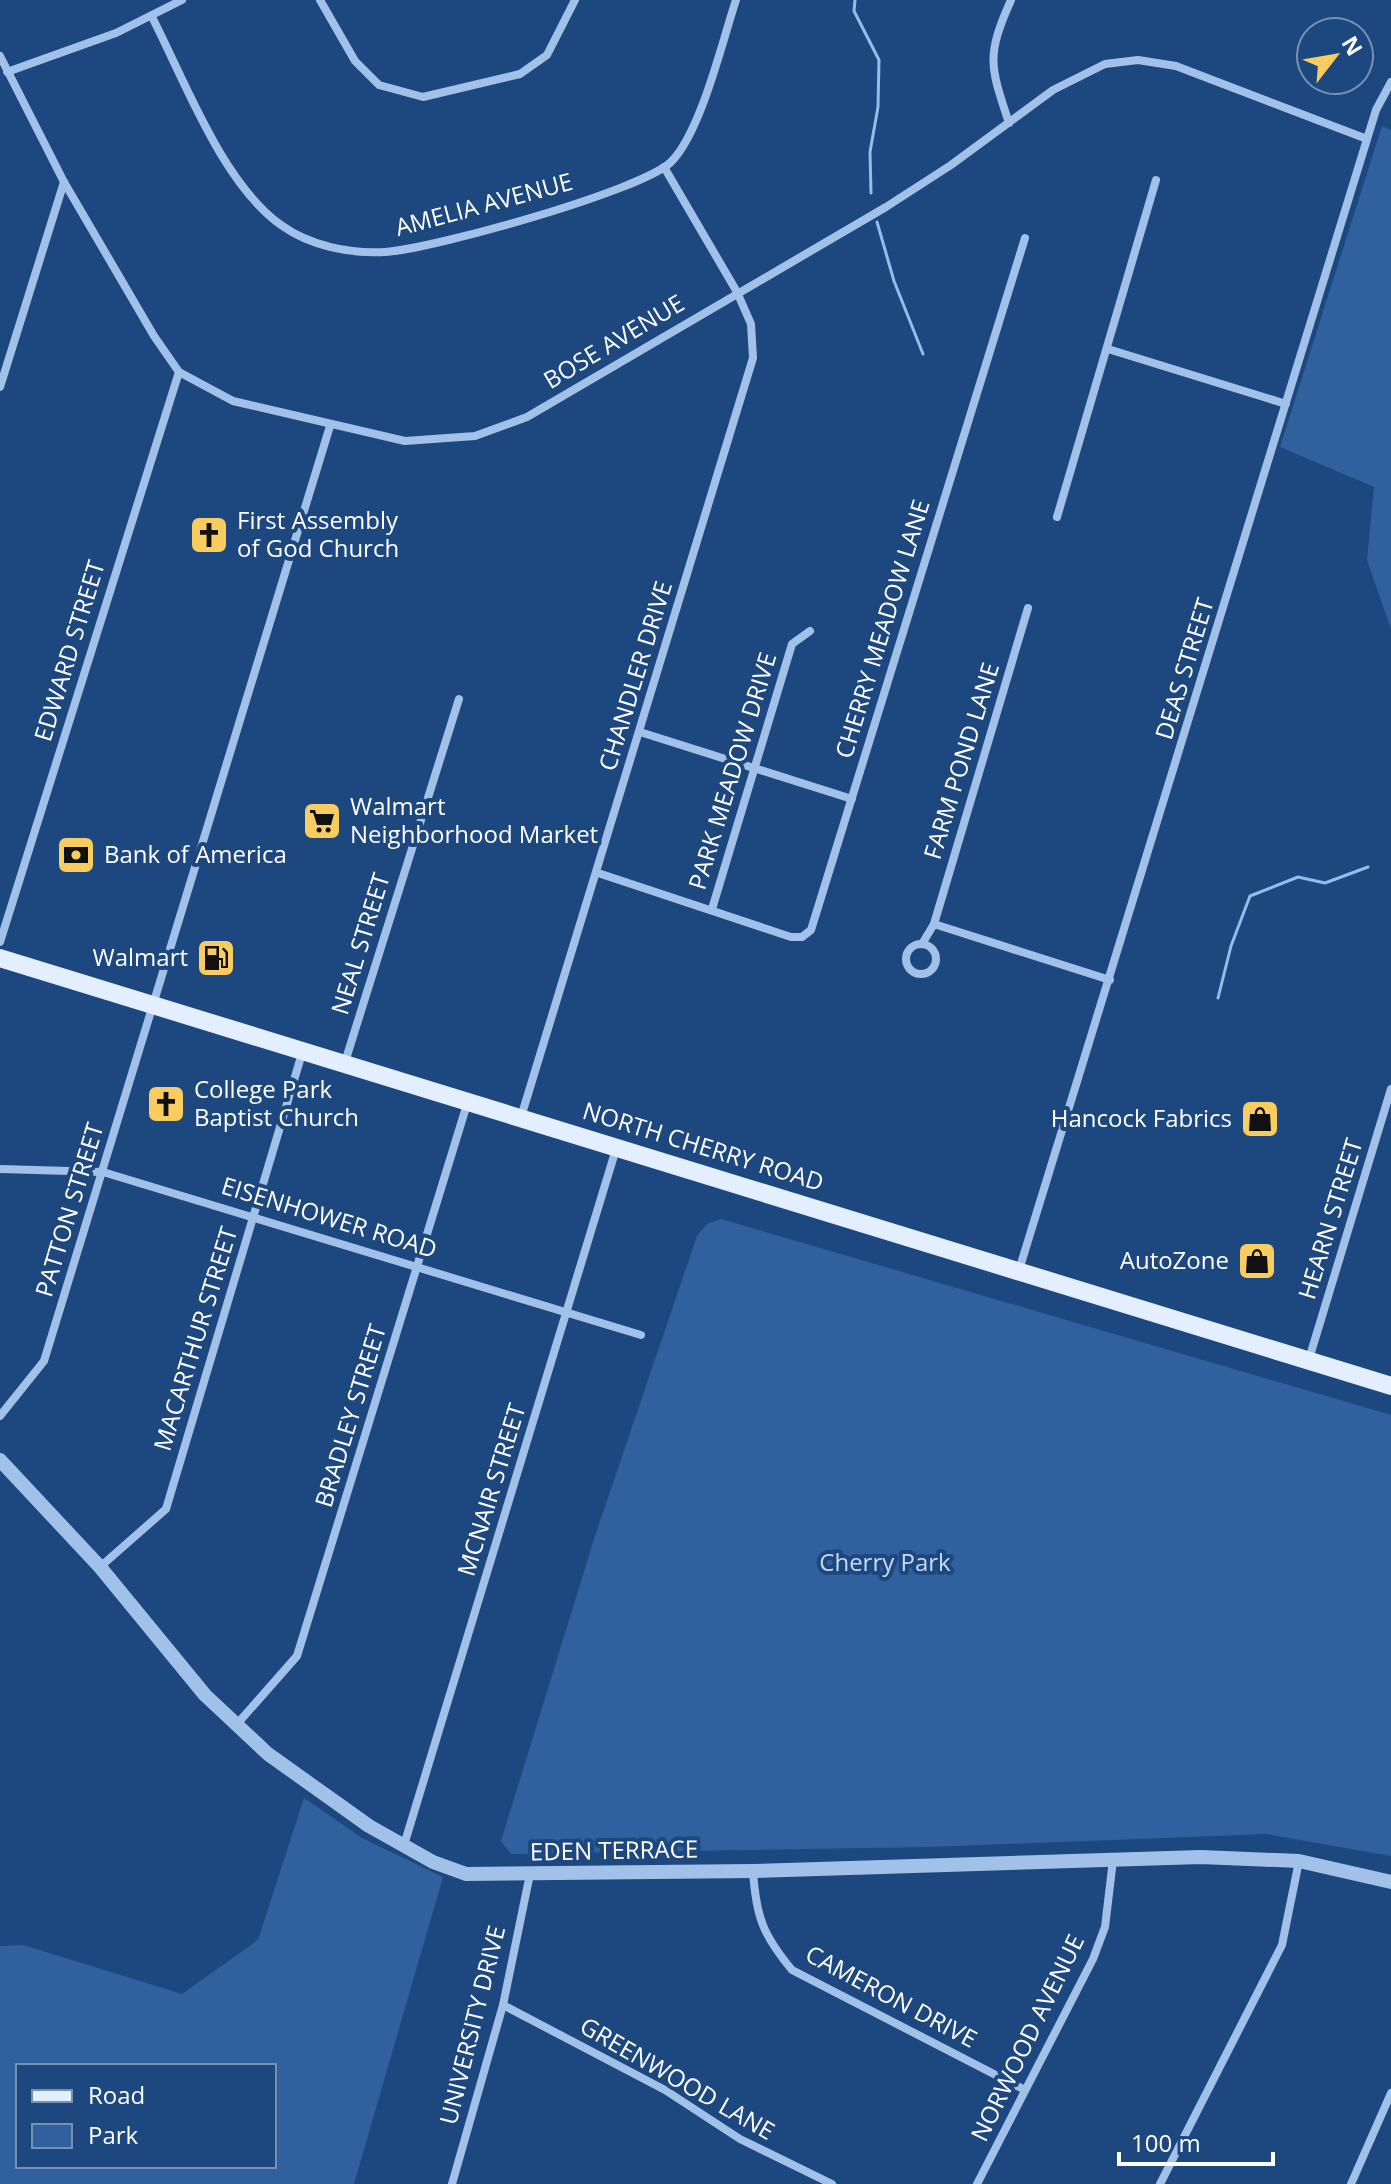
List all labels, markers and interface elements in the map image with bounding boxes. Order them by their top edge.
north arrow [1295,16,1375,96]
text: N [1336,30,1370,61]
street label: AMELIA AVENUE [391,164,576,243]
street label: BOSE AVENUE [537,286,690,396]
street label: CHERRY MEADOW LANE [826,495,937,762]
place label: First Assembly of God Church [237,503,399,564]
church icon: First Assembly of God Church [188,514,230,556]
street label: EDWARD STREET [25,556,112,745]
street label: CHANDLER DRIVE [590,577,679,775]
street label: DEAS STREET [1146,594,1221,743]
street label: PARK MEADOW DRIVE [680,648,783,893]
street label: FARM POND LANE [915,658,1006,863]
place label: Walmart Neighborhood Market [350,789,598,850]
supermarket icon: Walmart Neighborhood Market [301,800,343,842]
bank icon: Bank of America [55,834,97,876]
place label: Bank of America [104,837,287,870]
street label: NEAL STREET [322,869,397,1018]
fuel station icon: Walmart [195,937,237,979]
place label: Walmart [93,940,188,973]
place label: College Park Baptist Church [194,1072,359,1133]
church icon: College Park Baptist Church [145,1083,187,1125]
street label: NORTH CHERRY ROAD [579,1093,828,1198]
shop icon: Hancock Fabrics [1239,1098,1281,1140]
place label: Hancock Fabrics [1051,1101,1232,1134]
street label: PATTON STREET [26,1119,111,1301]
street label: HEARN STREET [1289,1134,1370,1303]
street label: EISENHOWER ROAD [218,1168,441,1265]
street label: MACARTHUR STREET [145,1223,244,1455]
shop icon: AutoZone [1236,1240,1278,1282]
place label: AutoZone [1120,1243,1229,1276]
street label: BRADLEY STREET [306,1320,393,1511]
street label: MCNAIR STREET [449,1399,532,1580]
park label: Cherry Park [819,1545,951,1578]
street label: EDEN TERRACE [530,1832,698,1867]
street label: UNIVERSITY DRIVE [431,1922,512,2128]
street label: NORWOOD AVENUE [962,1928,1091,2146]
street label: CAMERON DRIVE [800,1937,983,2055]
street label: GREENWOOD LANE [575,2009,781,2147]
legend [16,2064,276,2168]
text: Road [88,2078,145,2111]
scale bar [1119,2116,1273,2166]
text: Park [88,2118,139,2151]
text: 100 m [1131,2126,1201,2159]

